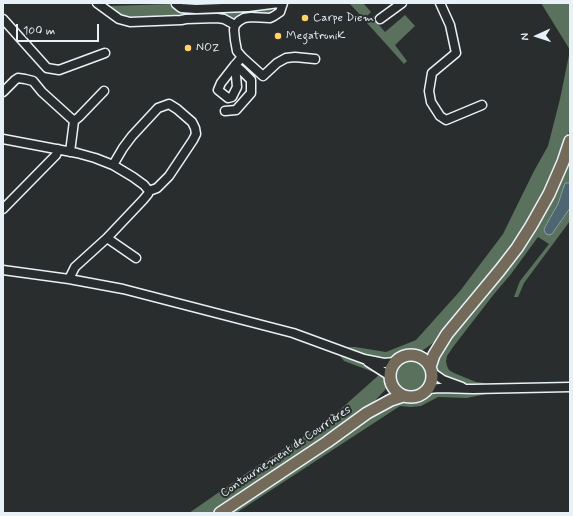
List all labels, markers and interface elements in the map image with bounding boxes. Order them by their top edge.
place label: Carpe Diem [313,11,374,25]
marker: Carpe Diem [300,13,310,23]
scale bar [18,16,101,42]
north arrow [517,16,557,56]
text: 100 m [23,23,55,39]
place label: MegatroniK [286,29,346,43]
marker: MegatroniK [273,31,283,41]
text: N [518,33,532,41]
place label: NOZ [196,41,220,55]
marker: NOZ [183,43,193,53]
street label: Contournement de Courrières [218,403,354,501]

